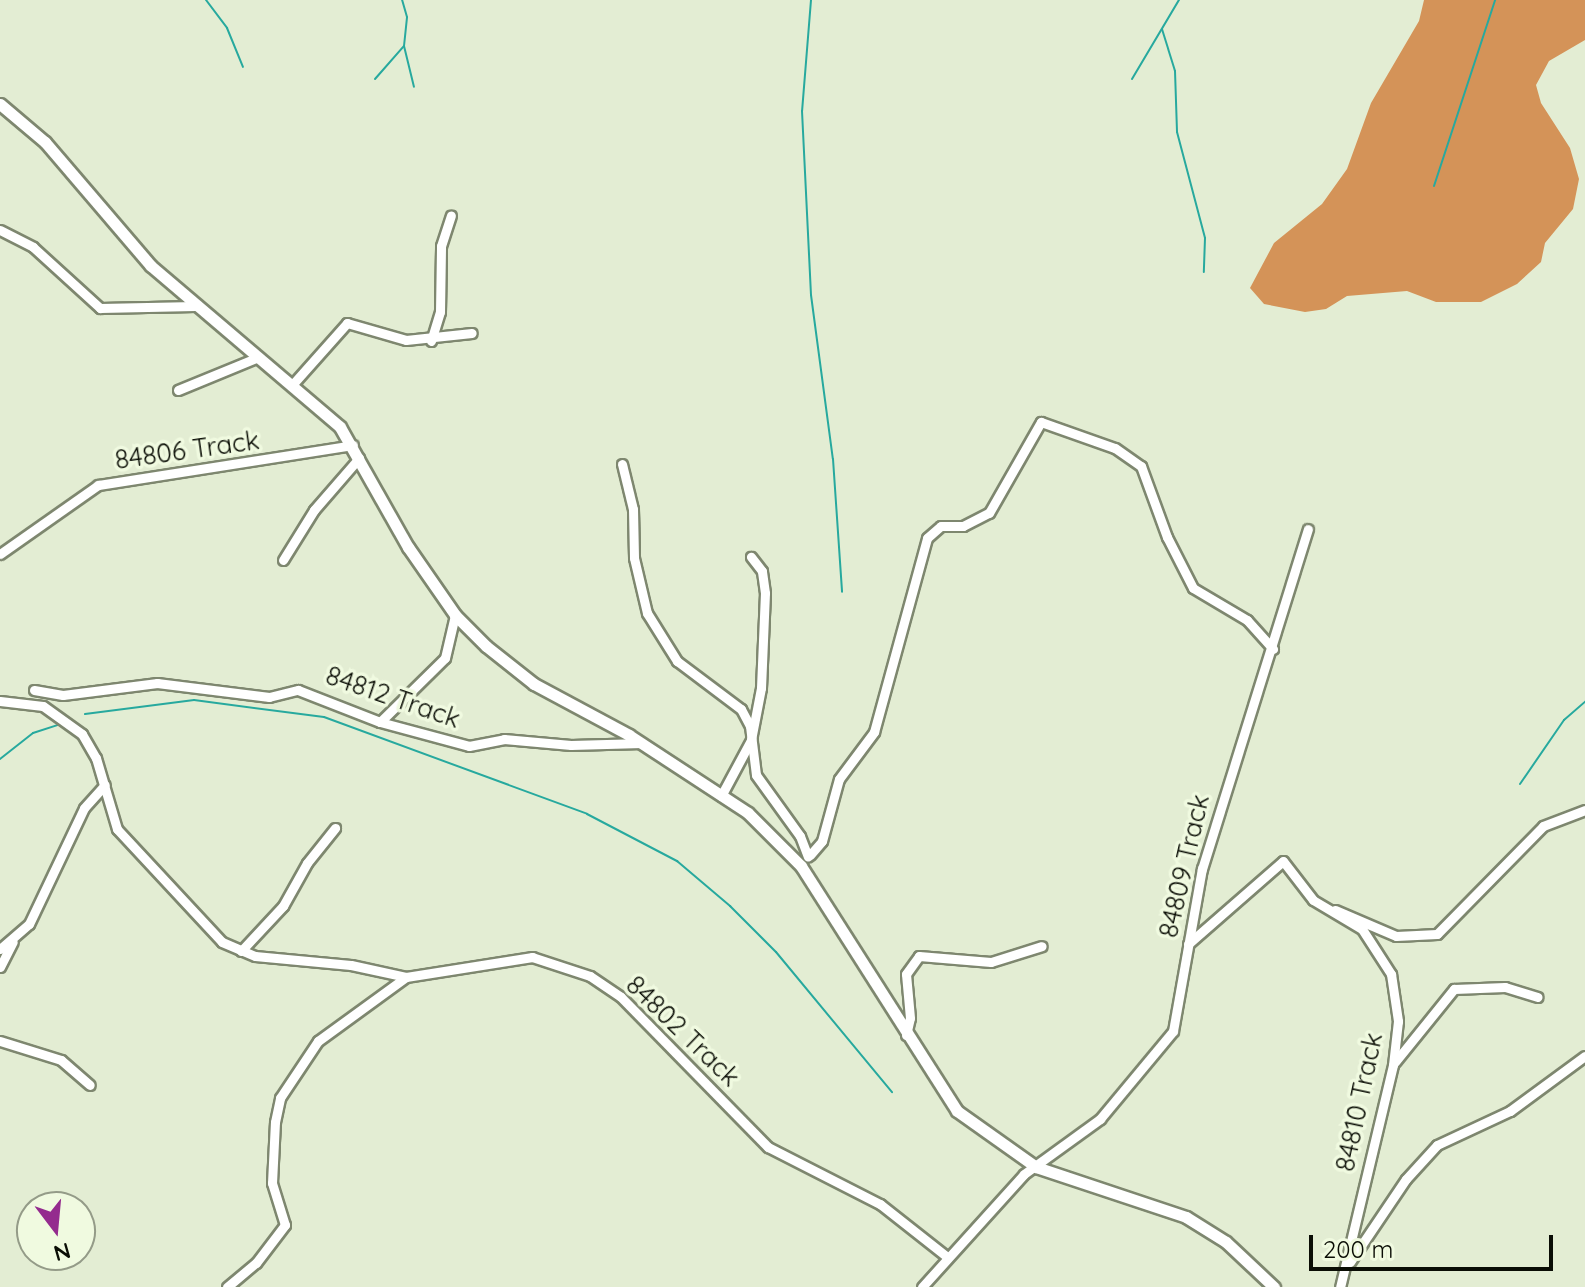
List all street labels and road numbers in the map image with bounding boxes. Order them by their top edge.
street label: 84806 Track [113,424,261,476]
street label: 84812 Track [322,659,464,735]
street label: 84809 Track [1152,791,1216,941]
street label: 84802 Track [620,969,746,1093]
street label: 84810 Track [1329,1030,1389,1174]

